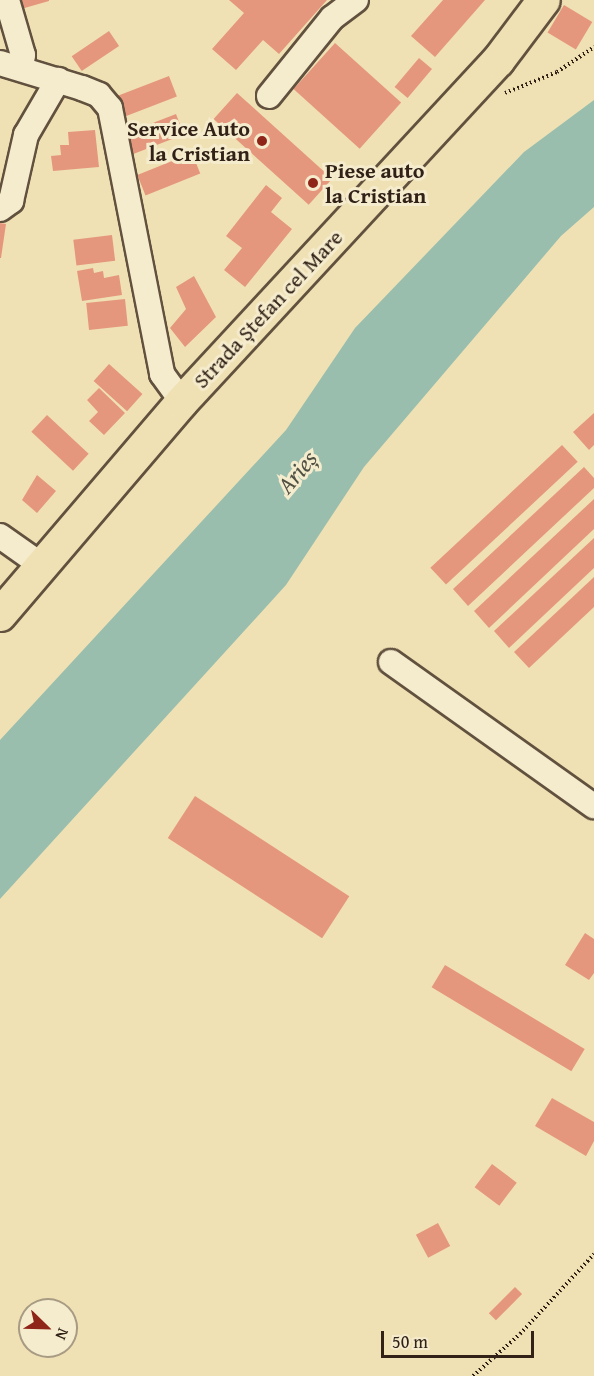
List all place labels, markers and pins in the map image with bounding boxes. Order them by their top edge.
place label: Service Auto la Cristian [127,115,250,166]
marker: Service Auto la Cristian [255,134,269,148]
place label: Piese auto la Cristian [325,157,426,208]
marker: Piese auto la Cristian [306,176,320,190]

